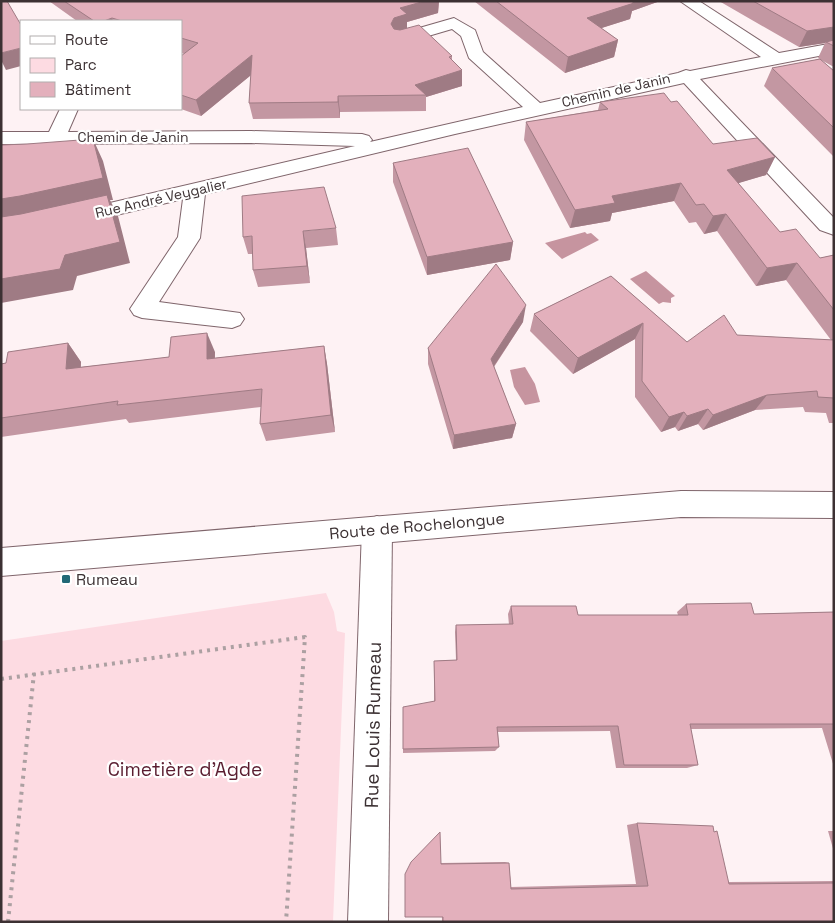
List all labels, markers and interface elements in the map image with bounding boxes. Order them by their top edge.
legend [20,20,182,110]
text: Route [65,30,109,49]
text: Parc [65,55,97,74]
street label: Chemin de Janin [560,69,672,111]
text: Bâtiment [65,80,131,99]
street label: Chemin de Janin [77,128,189,146]
street label: Rue André Veygalier [93,174,229,222]
street label: Route de Rochelongue [328,508,506,544]
place label: Rumeau [76,569,138,590]
marker: Rumeau [60,573,72,585]
street label: Rue Louis Rumeau [359,642,387,808]
park label: Cimetière d'Agde [108,757,262,782]

